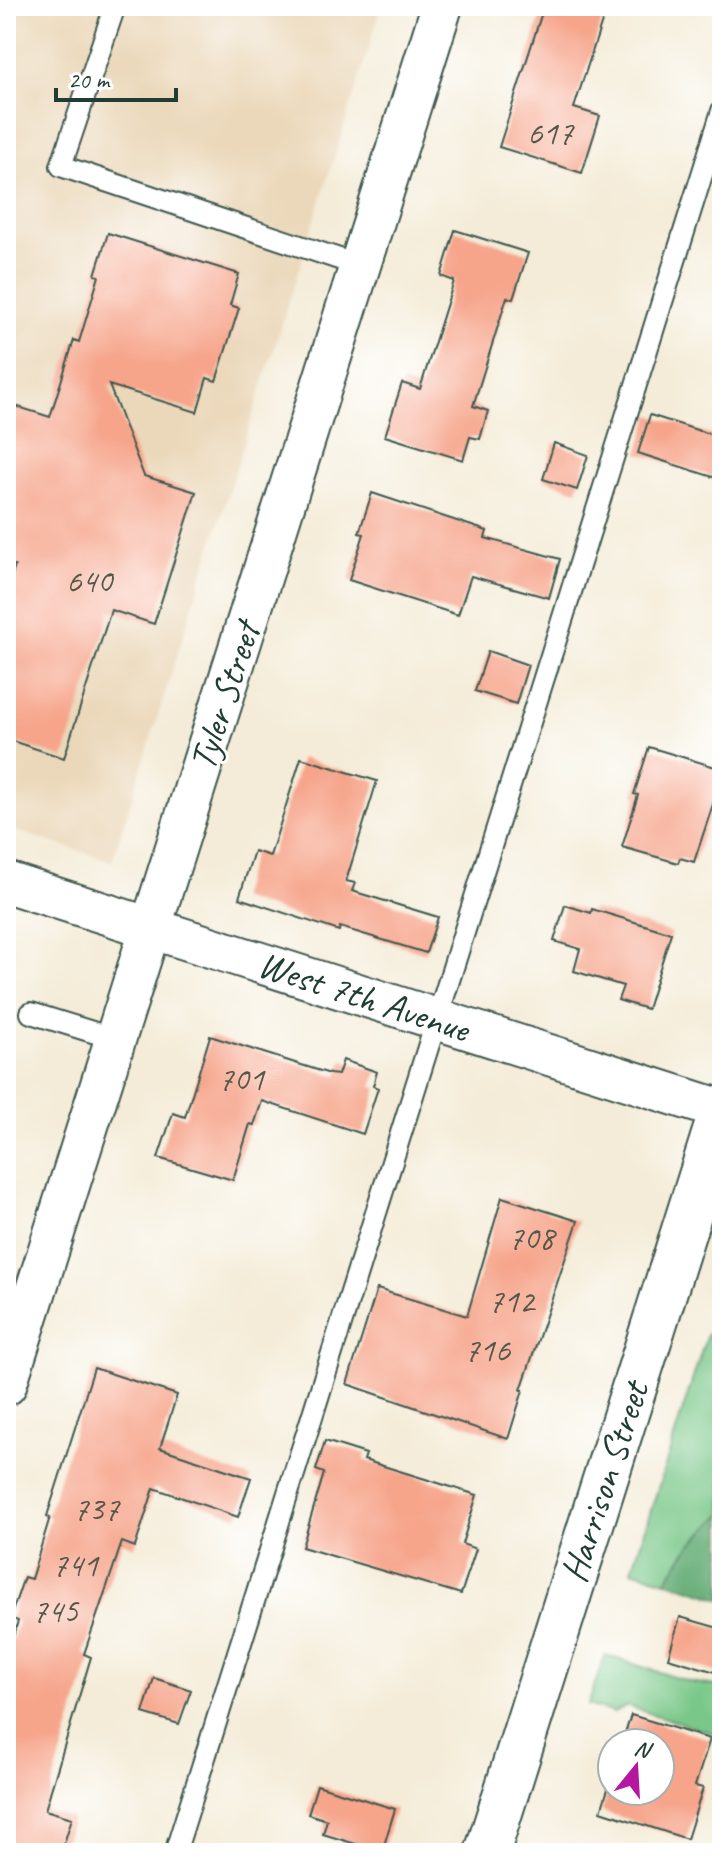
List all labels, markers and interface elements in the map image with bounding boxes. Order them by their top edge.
scale bar [56,52,176,102]
text: 20 m [68,65,111,95]
house number: 617 [527,111,575,154]
house number: 640 [66,559,115,602]
street label: Tyler Street [179,611,272,776]
street label: West 7th Avenue [253,940,478,1053]
house number: 701 [218,1057,266,1100]
house number: 708 [508,1216,558,1259]
house number: 712 [488,1279,537,1322]
house number: 716 [464,1328,512,1371]
street label: Harrison Street [550,1373,660,1588]
house number: 737 [73,1487,121,1530]
house number: 741 [52,1543,100,1586]
house number: 745 [32,1589,80,1632]
north arrow [596,1727,676,1807]
text: N [631,1734,656,1765]

